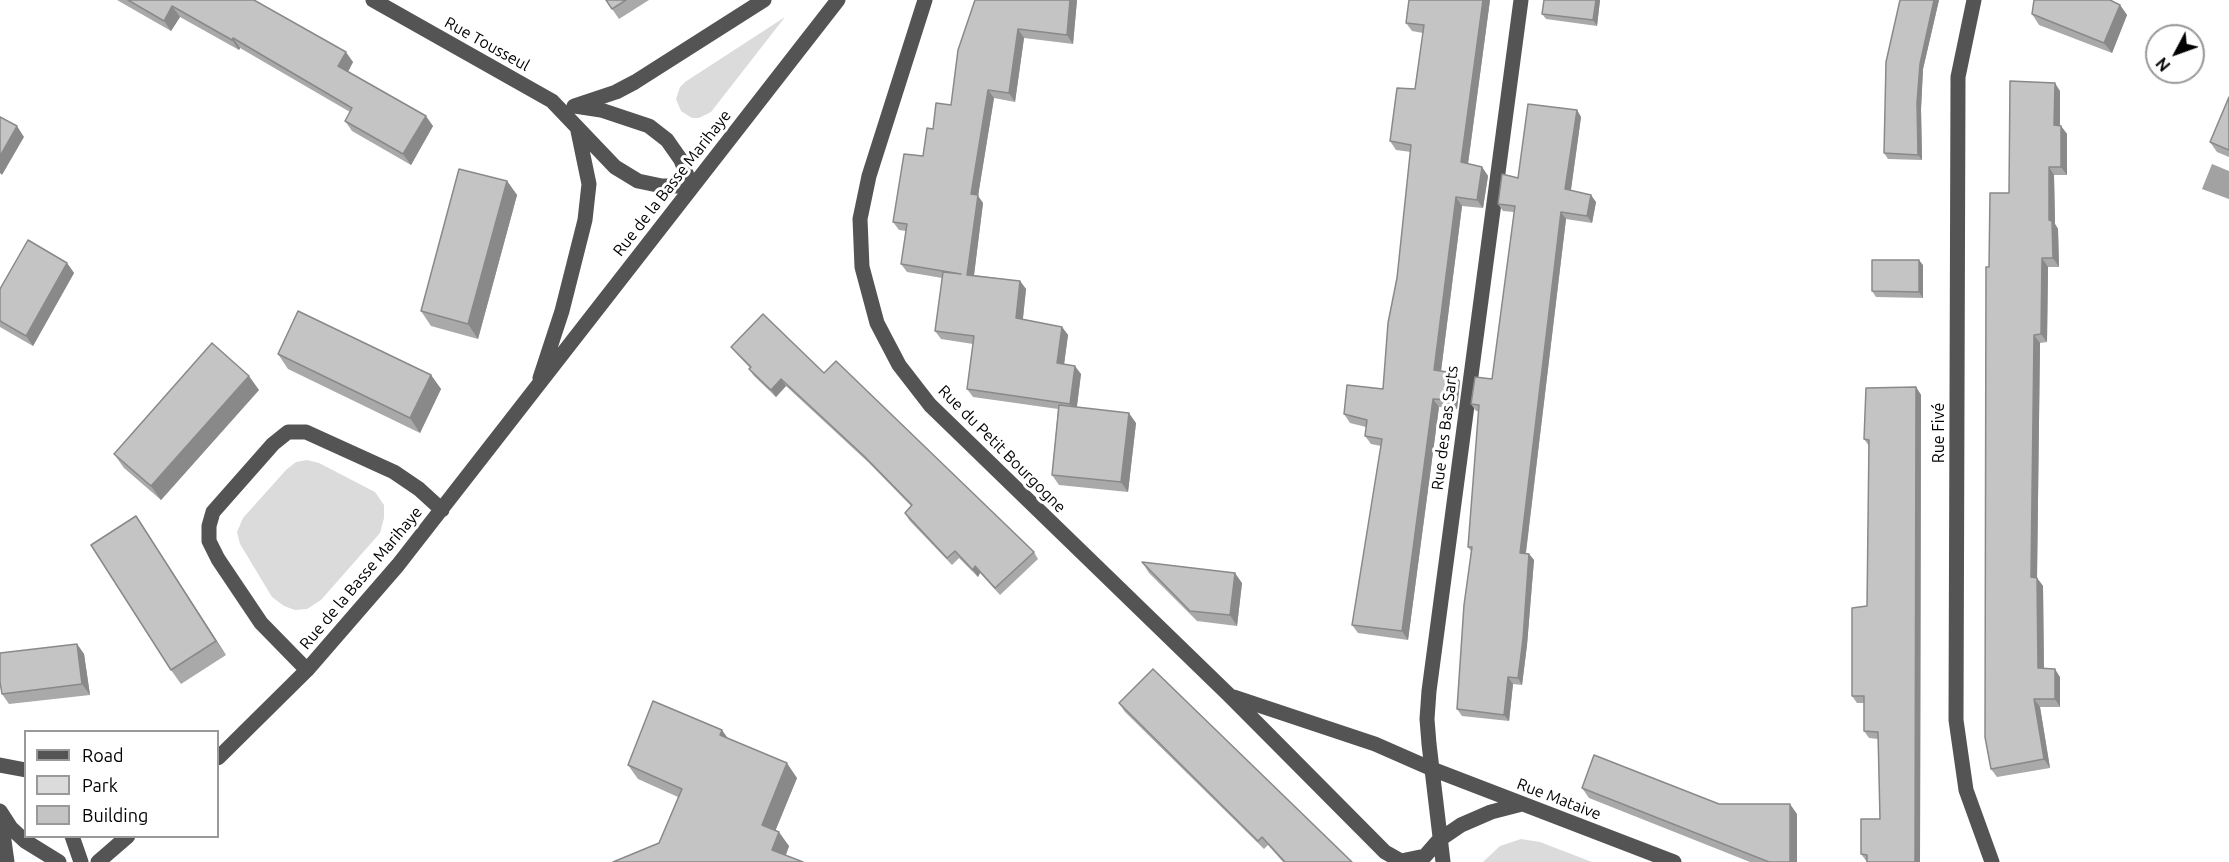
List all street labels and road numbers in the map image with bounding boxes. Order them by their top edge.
street label: Rue Tousseul [441,13,533,75]
street label: Rue de la Basse Marihaye [609,106,735,260]
street label: Rue des Bas Sarts [1428,365,1462,491]
street label: Rue du Petit Bourgogne [934,381,1070,517]
street label: Rue Fivé [1929,403,1949,463]
street label: Rue de la Basse Marihaye [296,503,426,653]
street label: Rue Mataive [1514,774,1604,824]

